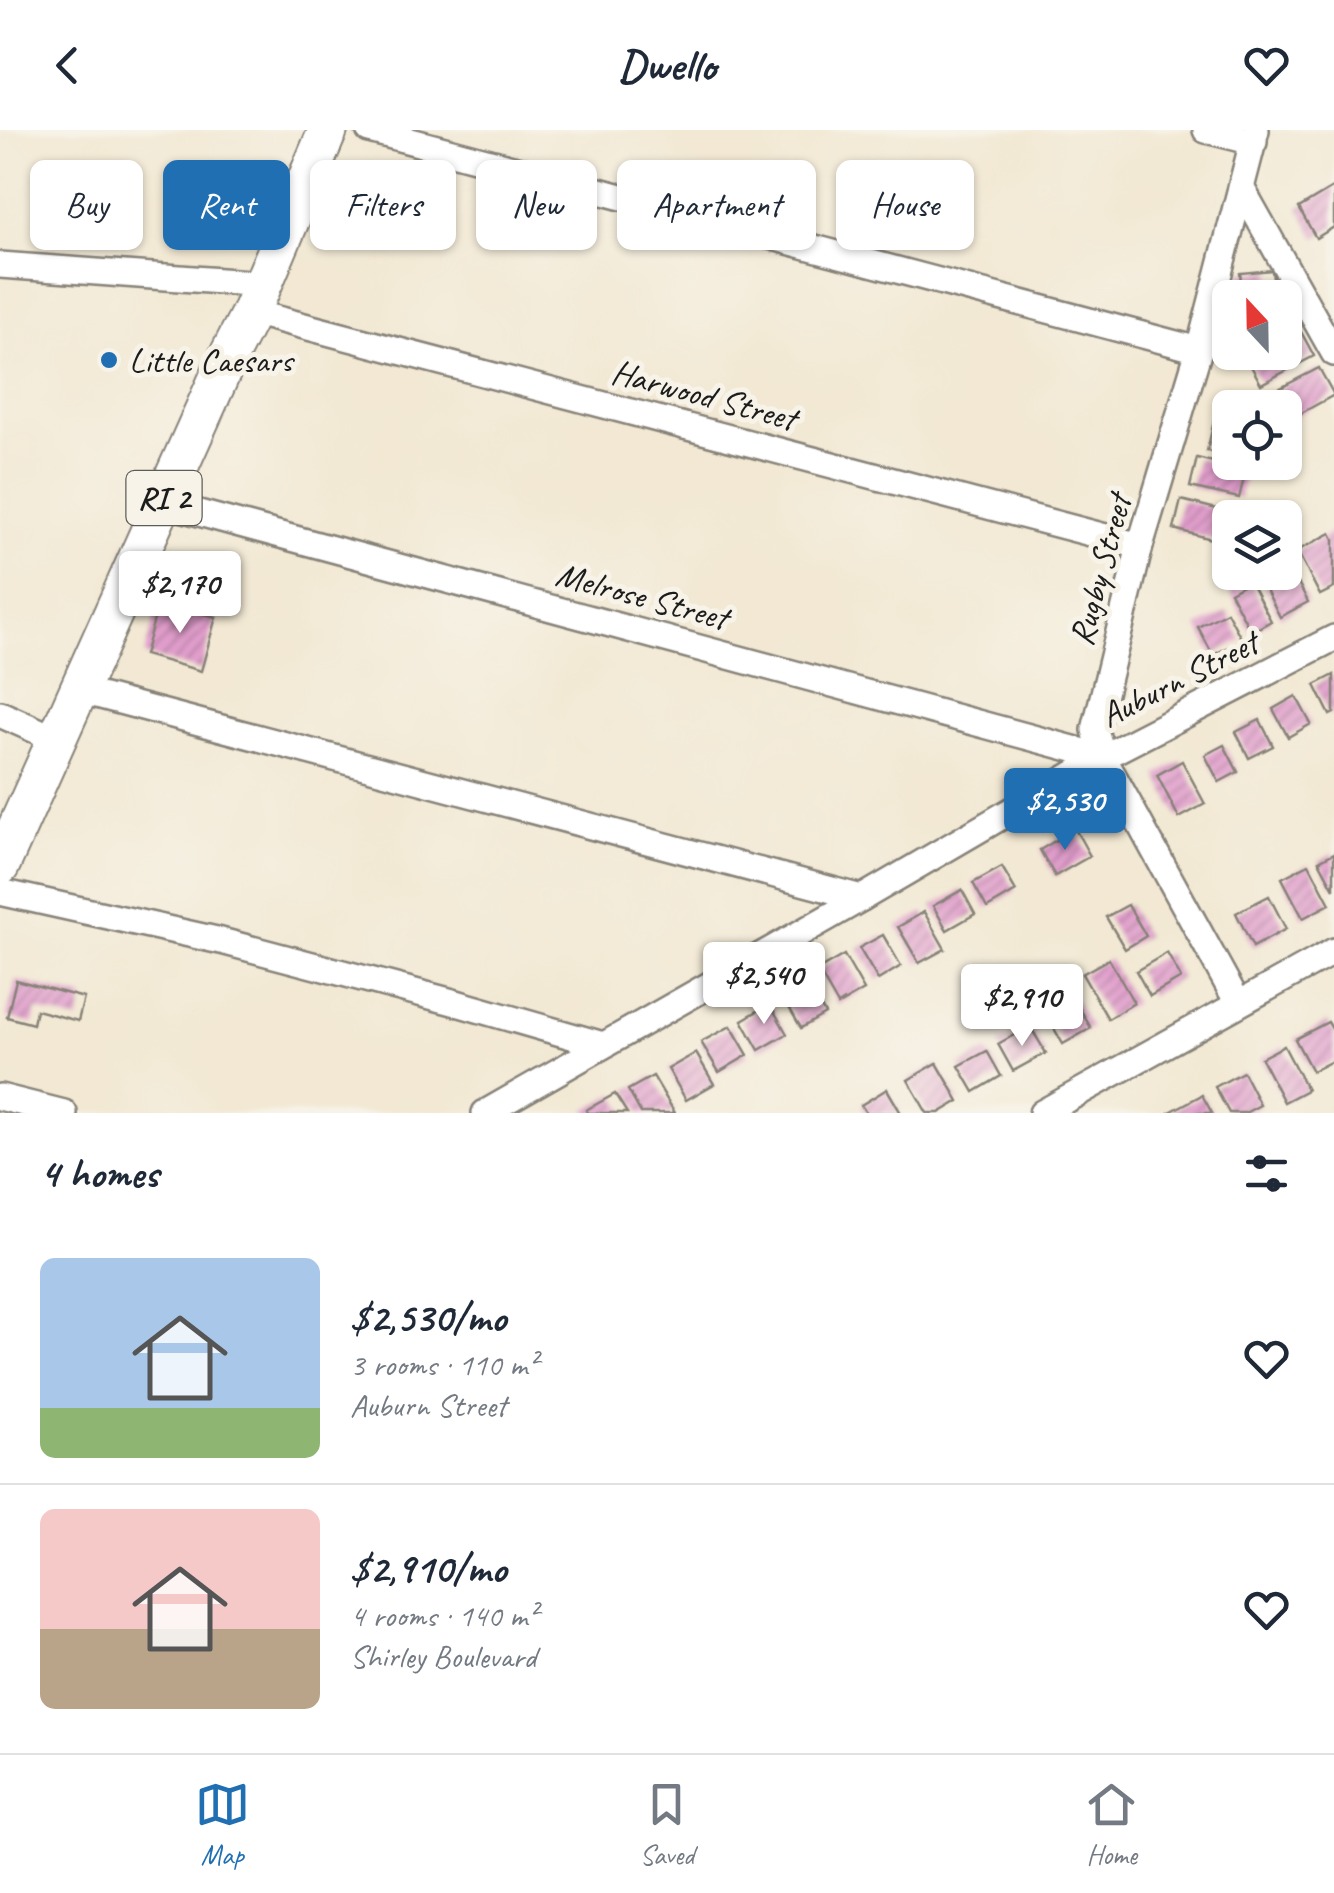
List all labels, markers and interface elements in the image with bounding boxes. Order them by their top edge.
text: Dwello [618,37,716,94]
icon: back [40,38,95,93]
icon: heart [1239,38,1294,93]
chip: Buy [30,160,143,250]
chip: Rent [163,160,290,250]
chip: Filters [310,160,456,250]
chip: New [476,160,597,250]
chip: Apartment [617,160,816,250]
chip: House [836,160,974,250]
north arrow [1212,280,1302,370]
map controls [1212,280,1302,590]
place label: Little Caesars [129,338,296,383]
marker: Little Caesars [98,349,120,371]
street label: Harwood Street [607,349,805,442]
button: locate [1212,390,1302,480]
road number: RI 2 [126,471,202,525]
street label: Rugby Street [1058,485,1143,650]
button: layers [1212,500,1302,590]
pin: $2,170 [99,551,261,636]
street label: Melrose Street [551,552,737,642]
text: $2,170 [141,563,219,604]
street label: Auburn Street [1093,618,1269,738]
pin: $2,530 [984,768,1146,853]
text: $2,530 [1026,780,1104,821]
pin: $2,540 [683,942,845,1027]
text: $2,540 [725,954,803,995]
pin: $2,910 [941,964,1103,1049]
text: $2,910 [983,976,1061,1017]
icon: filters [1239,1146,1294,1201]
text: 4 homes [40,1147,159,1200]
text: $2,530/mo [350,1291,506,1344]
icon: home [120,1298,240,1418]
icon: heart [1239,1331,1294,1386]
text: 3 rooms · 110 m² [350,1344,537,1385]
text: Auburn Street [350,1385,506,1426]
text: $2,910/mo [350,1542,506,1595]
icon: home [120,1549,240,1669]
icon: heart [1239,1582,1294,1637]
text: 4 rooms · 140 m² [350,1595,537,1636]
text: Shirley Boulevard [350,1636,536,1677]
tab: Map [195,1777,250,1872]
tab: Saved [639,1777,694,1872]
tab: Home [1084,1777,1139,1872]

